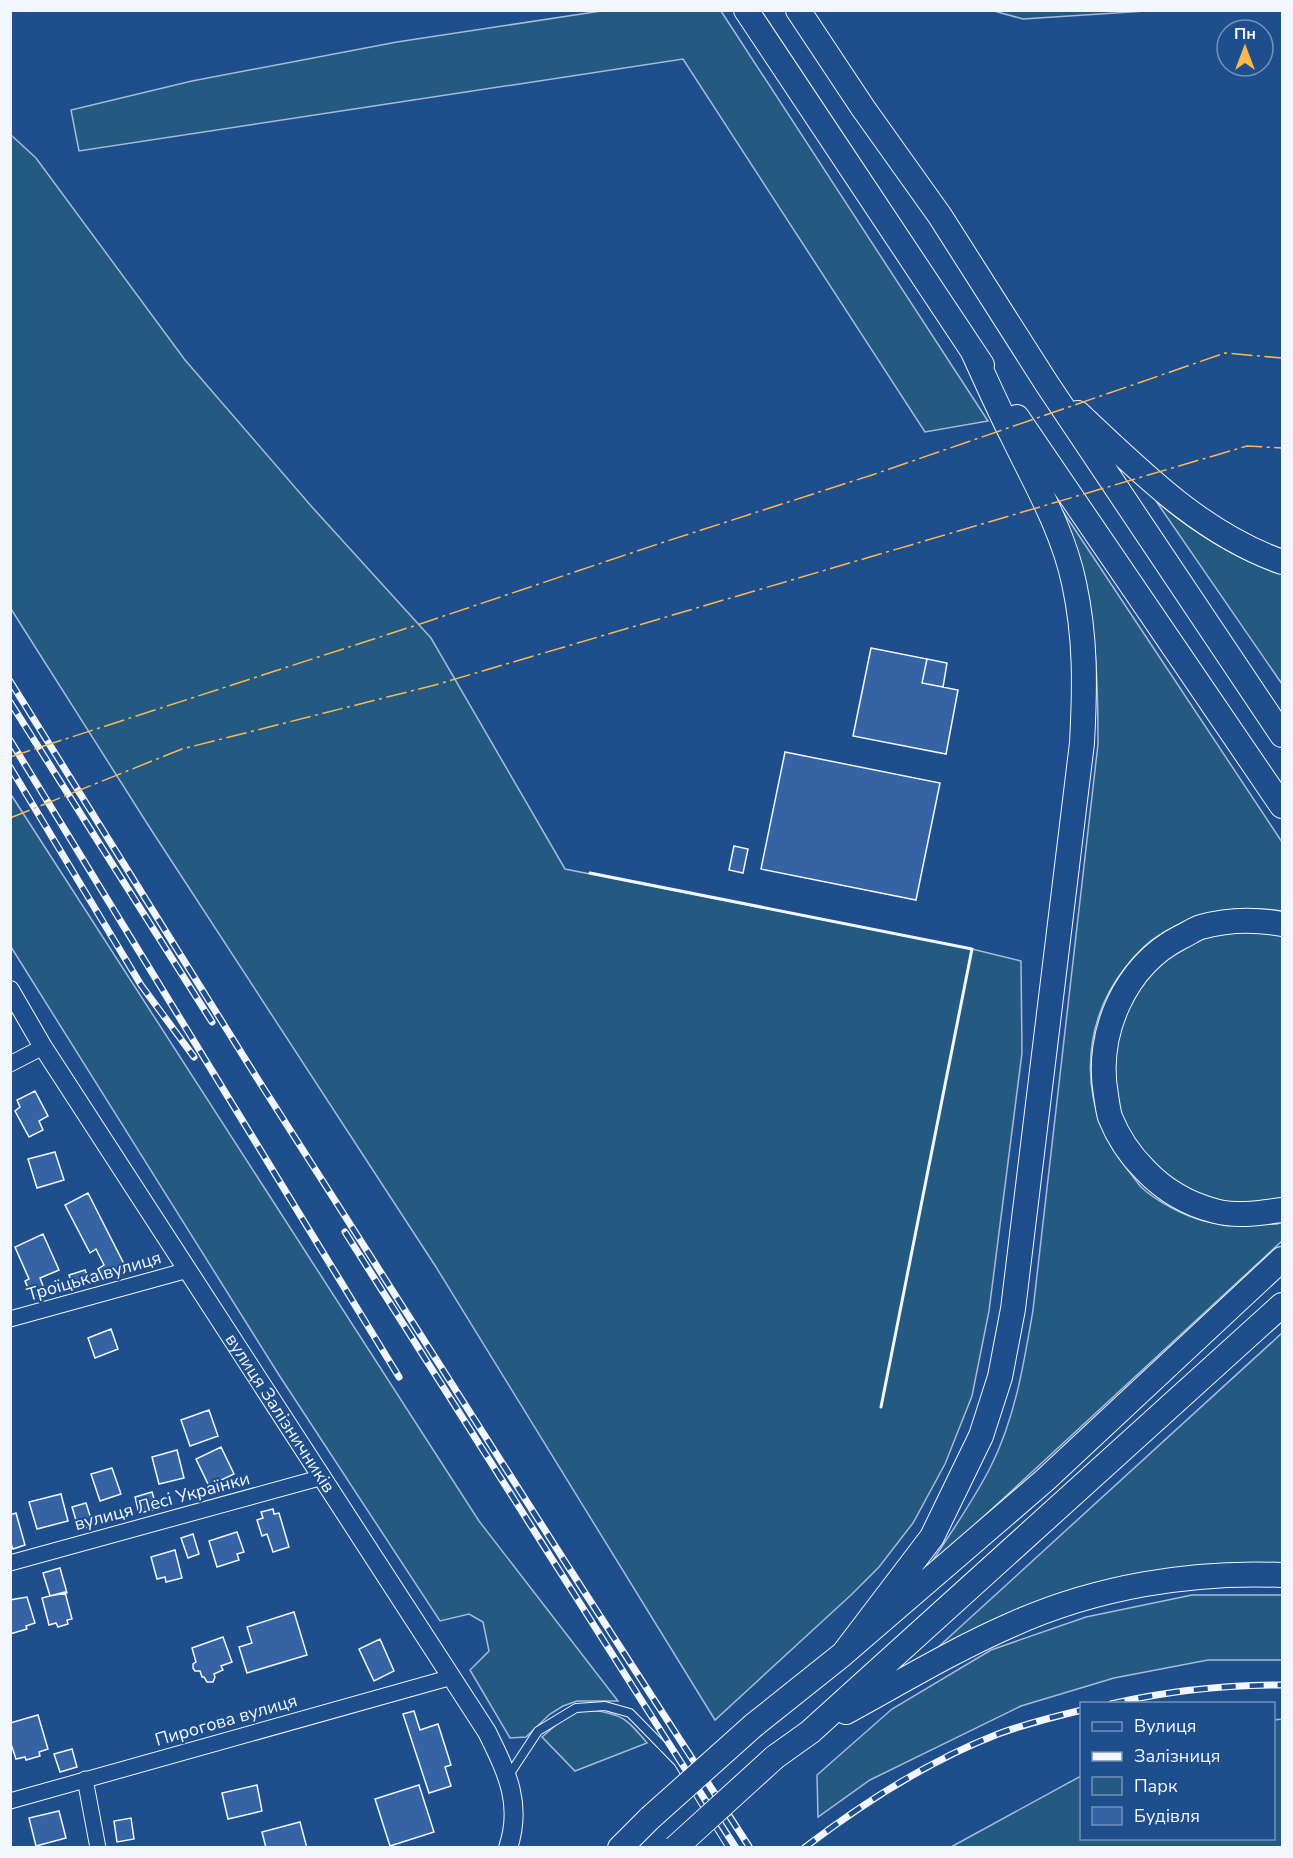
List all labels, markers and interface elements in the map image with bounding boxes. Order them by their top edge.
north arrow [1215,18,1275,78]
text: Пн [1234,23,1256,45]
street label: Троїцька вулиця [24,1245,164,1307]
street label: вулиця Залізничників [220,1329,341,1497]
street label: вулиця Лесі Українки [72,1466,252,1536]
street label: Пирогова вулиця [152,1688,300,1752]
legend [1080,1702,1275,1840]
text: Вулиця [1134,1714,1196,1738]
text: Залізниця [1134,1744,1220,1768]
text: Парк [1134,1774,1178,1798]
text: Будівля [1134,1804,1200,1828]

